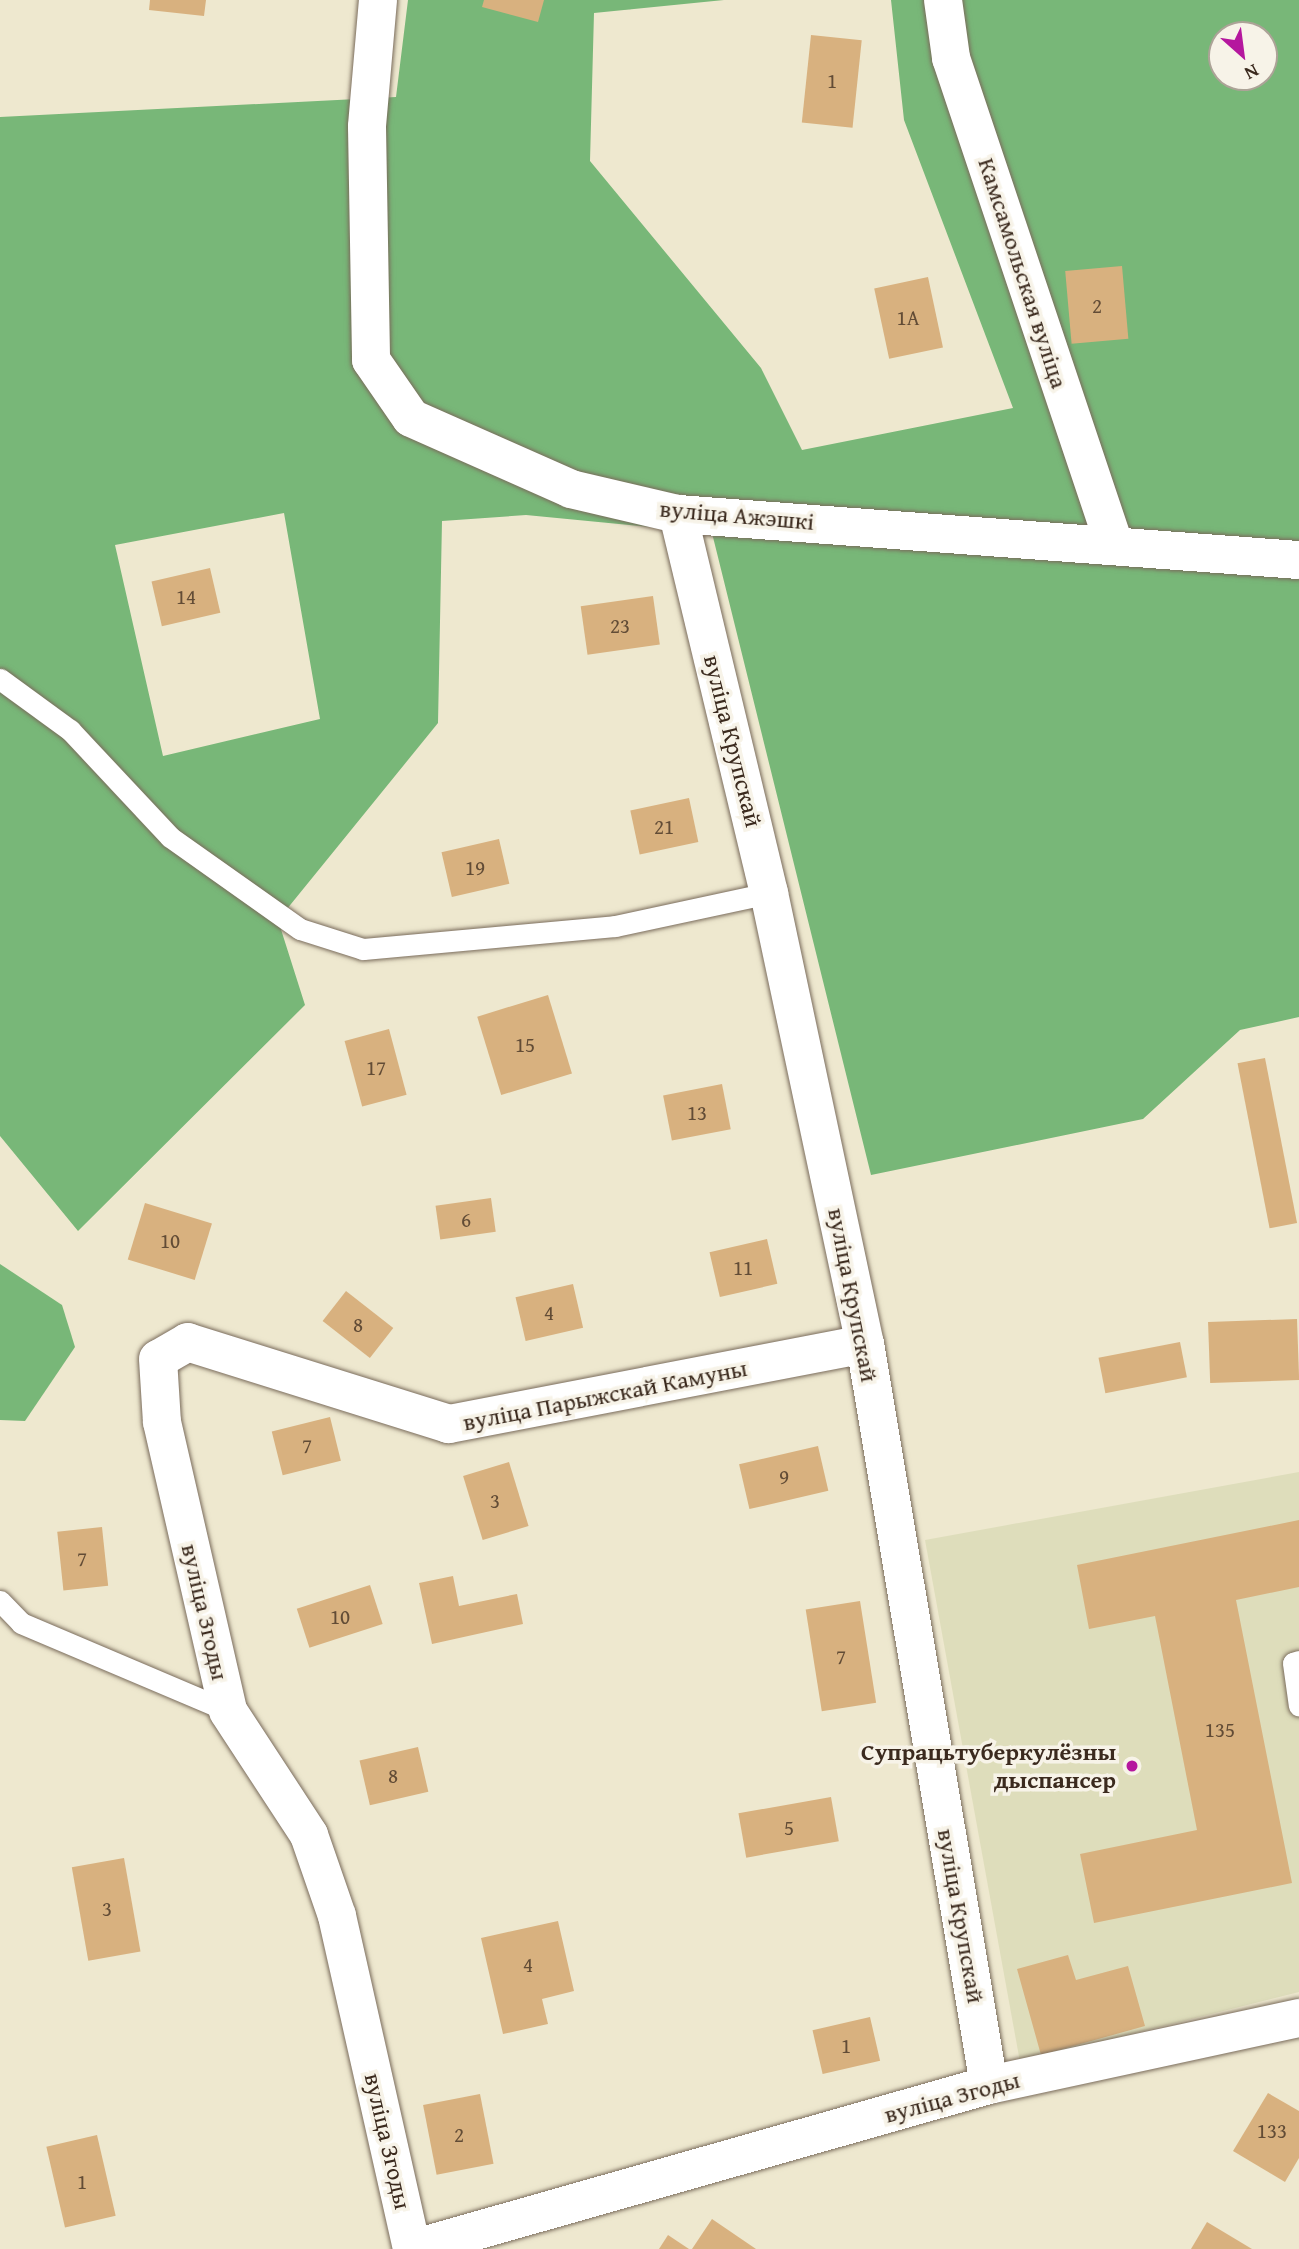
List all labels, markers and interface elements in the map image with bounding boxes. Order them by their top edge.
north arrow [1208,21,1278,91]
text: N [1240,57,1264,88]
house number: 1 [827,68,837,94]
street label: Камсамольская вуліца [972,154,1074,392]
house number: 2 [1092,293,1102,319]
house number: 1А [897,305,919,331]
street label: вуліца Ажэшкі [658,494,816,536]
house number: 14 [176,584,196,610]
house number: 23 [610,613,630,639]
street label: вуліца Крупскай [698,652,768,830]
house number: 21 [654,814,674,840]
house number: 19 [465,855,485,881]
house number: 15 [515,1032,535,1058]
house number: 17 [366,1055,386,1081]
house number: 13 [687,1100,707,1126]
street label: вуліца Крупскай [822,1206,884,1384]
house number: 6 [461,1207,471,1233]
house number: 10 [160,1228,180,1254]
house number: 11 [733,1255,753,1281]
house number: 4 [544,1300,554,1326]
house number: 8 [353,1312,363,1338]
street label: вуліца Парыжскай Камуны [460,1353,750,1437]
house number: 7 [302,1433,312,1459]
house number: 9 [779,1464,789,1490]
house number: 3 [490,1488,500,1514]
street label: вуліца Згоды [175,1541,235,1683]
house number: 7 [77,1546,87,1572]
house number: 10 [330,1604,350,1630]
house number: 7 [836,1644,846,1670]
house number: 135 [1205,1717,1235,1743]
place label: Супрацьтуберкулёзны дыспансер [861,1738,1116,1794]
marker: Супрацьтуберкулёзны дыспансер [1122,1756,1142,1776]
house number: 8 [388,1763,398,1789]
house number: 5 [784,1815,794,1841]
street label: вуліца Крупскай [931,1827,991,2005]
house number: 3 [102,1896,112,1922]
house number: 4 [523,1952,533,1978]
house number: 1 [841,2033,851,2059]
street label: вуліца Згоды [881,2065,1023,2129]
street label: вуліца Згоды [358,2070,418,2212]
house number: 133 [1257,2118,1287,2144]
house number: 2 [454,2122,464,2148]
house number: 1 [77,2169,87,2195]

